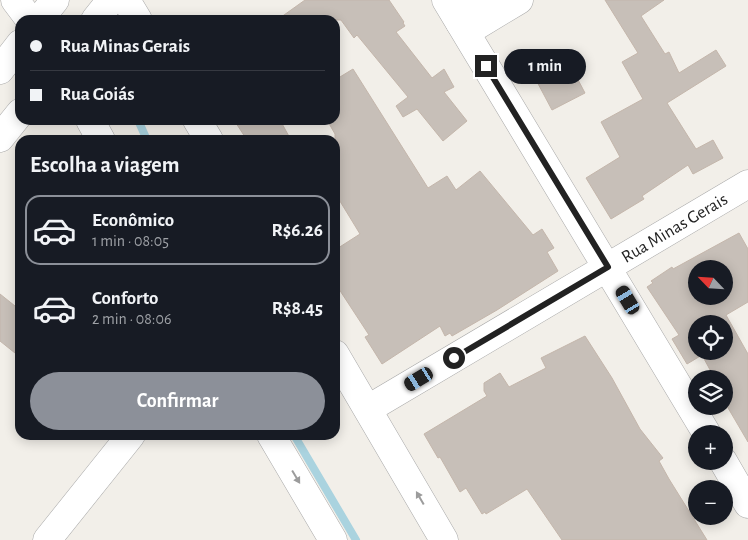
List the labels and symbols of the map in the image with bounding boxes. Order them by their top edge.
callout: 1 min [504,48,586,84]
route end [475,55,497,77]
street label: Rua Minas Gerais [619,190,731,267]
north arrow [688,260,732,305]
car [613,283,642,317]
route start [443,347,465,369]
car [402,365,435,393]
one-way arrow [292,470,301,484]
one-way arrow [415,491,424,504]

